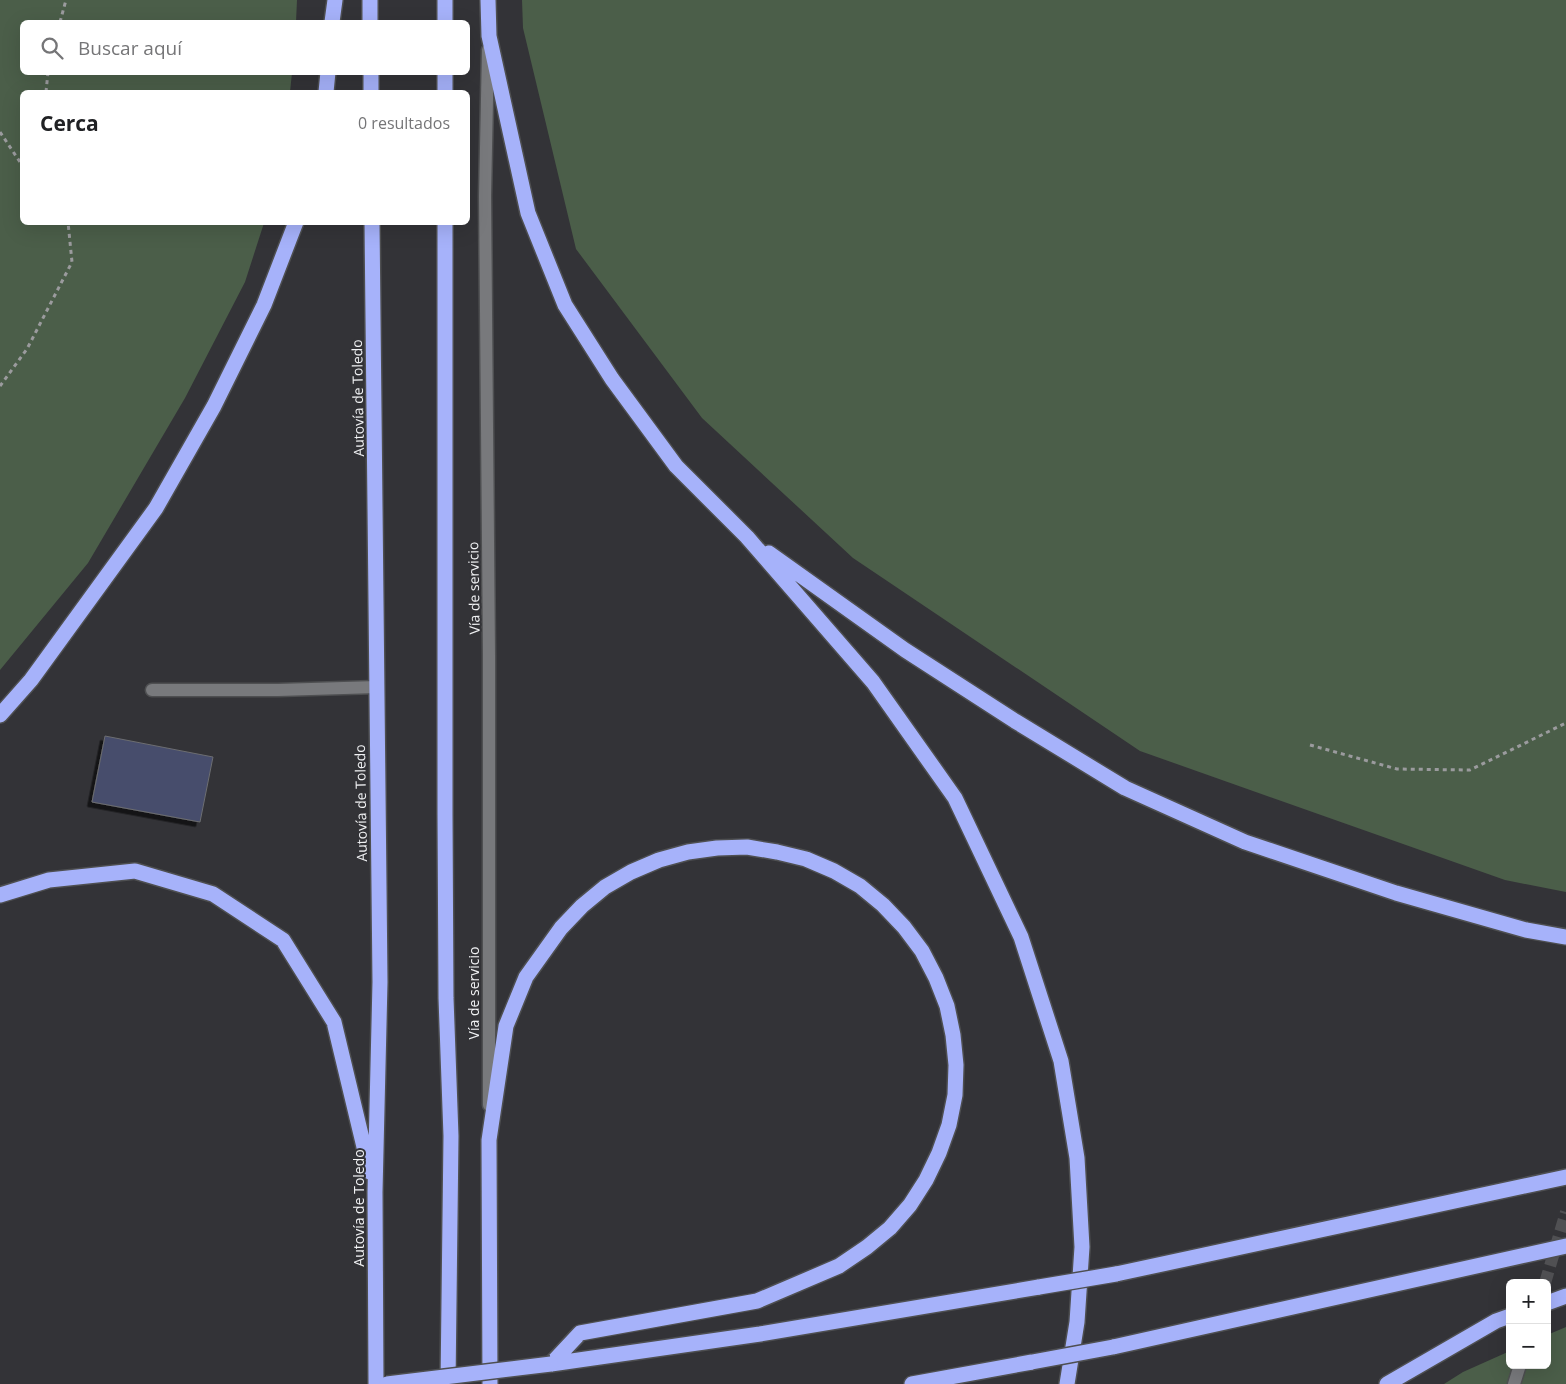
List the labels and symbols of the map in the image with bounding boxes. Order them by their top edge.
street label: Autovía de Toledo [347,339,368,457]
street label: Vía de servicio [463,541,484,635]
street label: Autovía de Toledo [350,744,371,862]
street label: Vía de servicio [464,947,483,1039]
street label: Autovía de Toledo [349,1149,368,1267]

